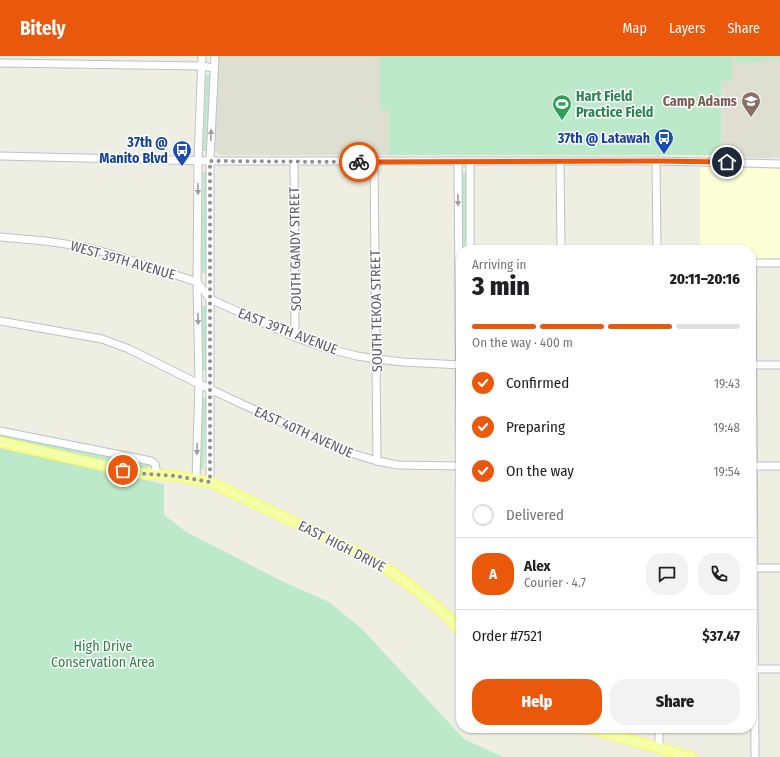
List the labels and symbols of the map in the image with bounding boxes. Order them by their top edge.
place label: Hart Field Practice Field [576,88,653,121]
school or university icon: Camp Adams [740,90,762,118]
sports icon: Hart Field Practice Field [551,93,573,121]
place label: Camp Adams [663,93,737,110]
bus stop icon: 37th @ Latawah [653,127,675,155]
one-way arrow [208,129,215,141]
place label: 37th @ Latawah [557,130,650,147]
place label: 37th @ Manito Blvd [99,134,168,167]
bus stop icon: 37th @ Manito Blvd [171,139,193,167]
courier [339,142,379,182]
pin [710,145,744,179]
one-way arrow [195,183,201,196]
street label: SOUTH GANDY STREET [286,186,305,311]
one-way arrow [455,194,461,207]
street label: WEST 39TH AVENUE [68,237,178,284]
street label: SOUTH TEKOA STREET [367,249,386,372]
street label: EAST 39TH AVENUE [236,305,340,358]
one-way arrow [195,313,201,326]
street label: EAST 40TH AVENUE [252,403,356,462]
one-way arrow [193,443,200,455]
pin [106,453,140,487]
street label: EAST HIGH DRIVE [295,517,389,576]
park label: High Drive Conservation Area [51,638,155,671]

